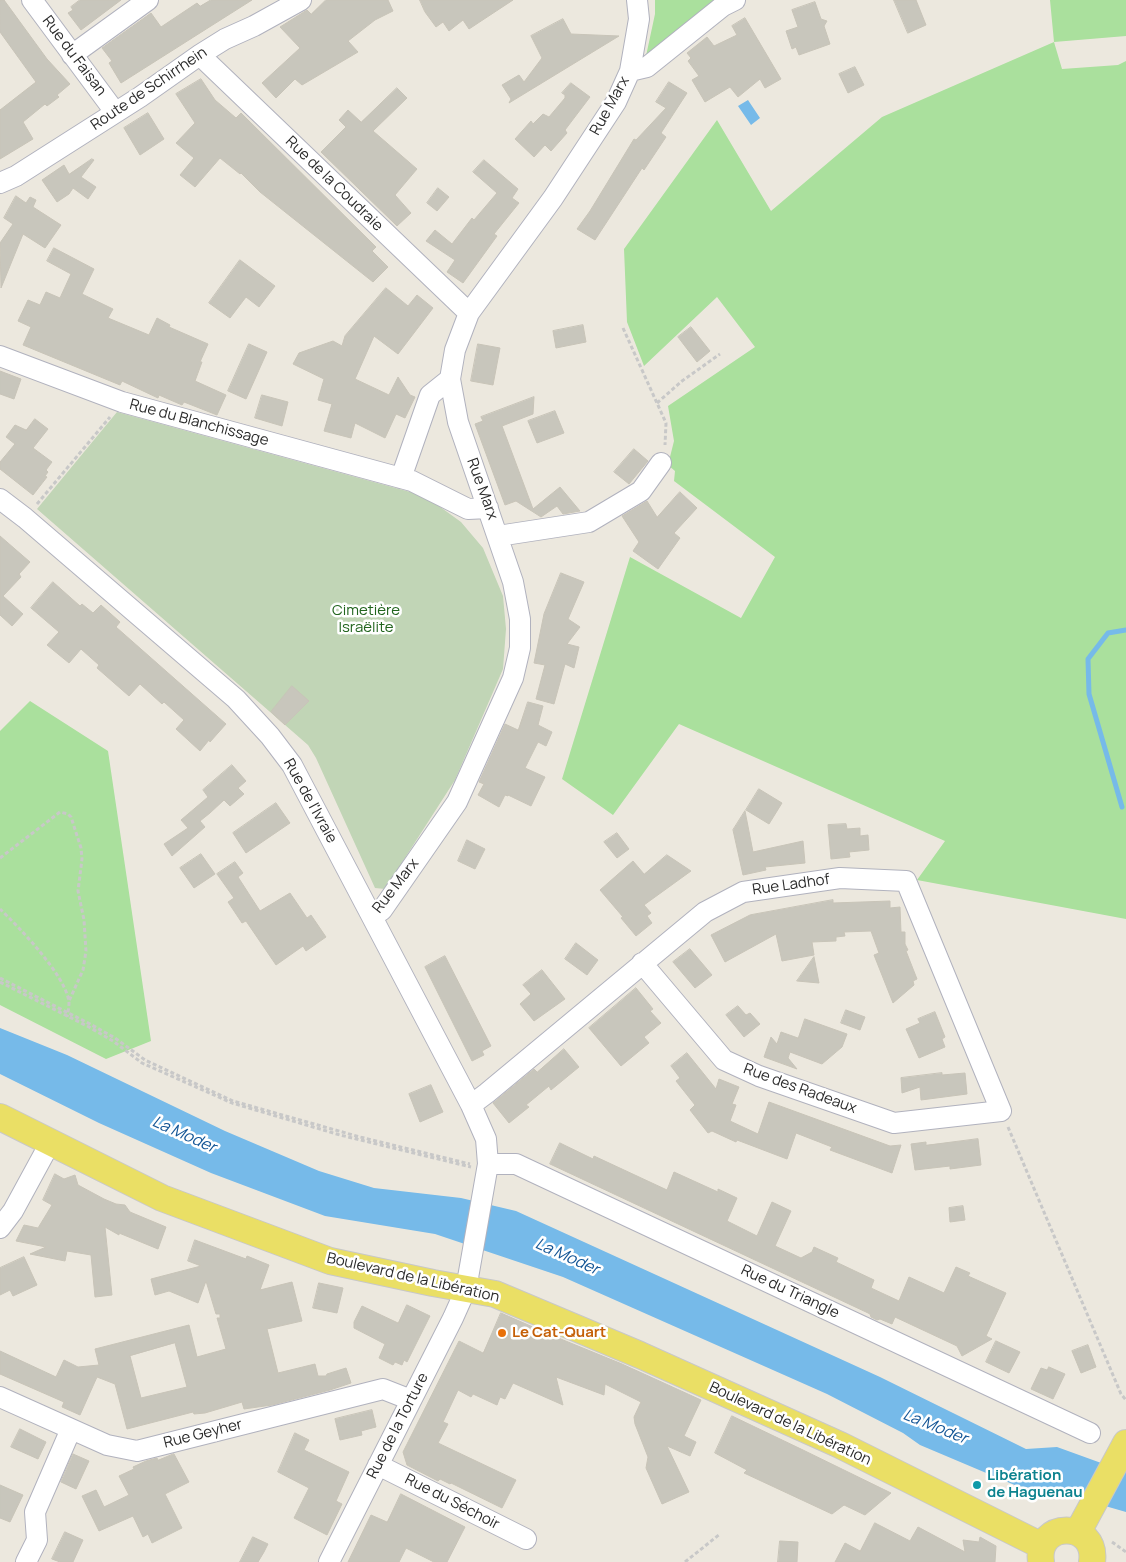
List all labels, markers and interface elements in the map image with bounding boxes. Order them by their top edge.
street label: Rue du Faisan [38,13,110,99]
street label: Route de Schirrhein [87,43,211,135]
street label: Rue Marx [587,73,633,139]
street label: Rue de la Coudraie [281,133,387,235]
street label: Rue du Blanchissage [127,396,271,450]
street label: Rue Marx [463,456,501,522]
park label: Cimetière Israëlite [332,602,400,637]
street label: Rue de l'Ivraie [279,756,341,846]
street label: Rue Marx [369,855,423,917]
street label: Rue Ladhof [751,871,831,899]
street label: Rue des Radeaux [741,1060,859,1118]
water label: La Moder [149,1112,219,1158]
water label: La Moder [532,1234,602,1280]
street label: Boulevard de la Libération [325,1249,501,1307]
street label: Rue du Triangle [738,1261,842,1323]
place label: Le Cat-Quart [512,1324,606,1342]
marker: Le Cat-Quart [496,1327,508,1339]
street label: Rue de la Torture [364,1370,432,1482]
street label: Boulevard de la Libération [706,1379,874,1469]
water label: La Moder [900,1405,970,1449]
street label: Rue Geyher [162,1416,244,1452]
place label: Libération de Haguenau [987,1467,1083,1502]
street label: Rue du Séchoir [402,1470,502,1534]
marker: Libération de Haguenau [971,1479,983,1491]

